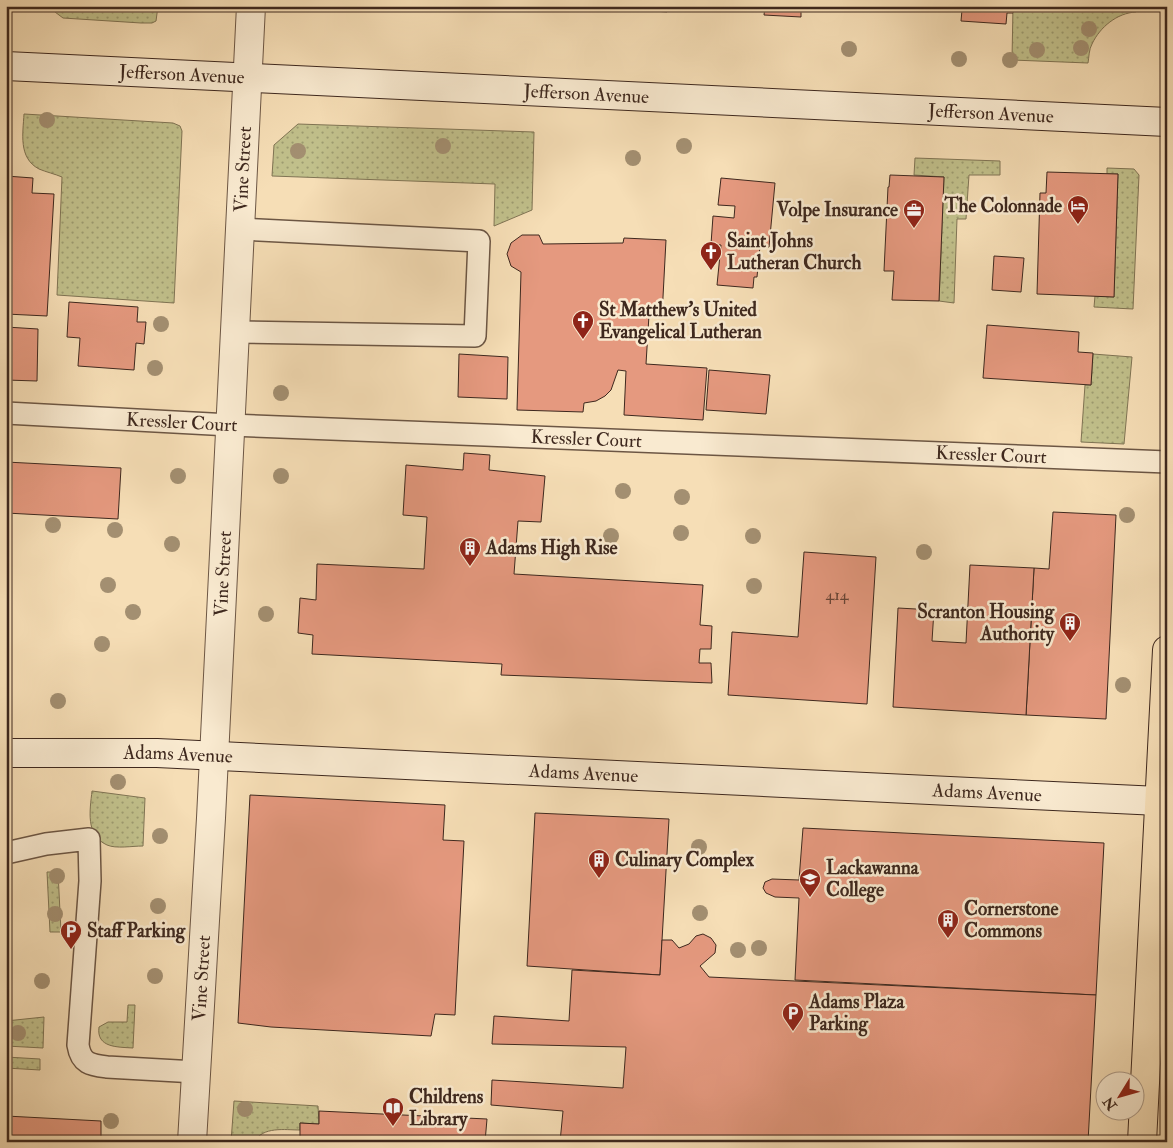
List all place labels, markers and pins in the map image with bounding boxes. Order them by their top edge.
place label: The Colonnade [943,194,1062,218]
hotel icon: The Colonnade [1066,194,1090,225]
place label: Volpe Insurance [776,198,898,223]
office icon: Volpe Insurance [902,198,926,229]
place label: Saint Johns Lutheran Church [727,229,862,275]
church icon: Saint Johns Lutheran Church [699,240,723,271]
place label: St Matthew's United Evangelical Lutheran [599,298,762,345]
church icon: St Matthew's United Evangelical Lutheran [571,309,595,340]
building icon: Adams High Rise [458,536,482,567]
place label: Adams High Rise [485,536,618,561]
place label: Scranton Housing Authority [917,600,1055,647]
building icon: Scranton Housing Authority [1058,611,1082,642]
building icon: Culinary Complex [587,848,611,879]
place label: Culinary Complex [615,848,755,873]
place label: Lackawanna College [826,856,920,903]
school or university icon: Lackawanna College [798,867,822,898]
place label: Cornerstone Commons [964,897,1059,943]
building icon: Cornerstone Commons [936,908,960,939]
parking icon: Staff Parking [59,919,83,950]
place label: Staff Parking [87,919,186,944]
place label: Adams Plaza Parking [808,990,905,1037]
parking icon: Adams Plaza Parking [781,1001,805,1032]
place label: Childrens Library [409,1085,484,1132]
library icon: Childrens Library [381,1096,405,1127]

